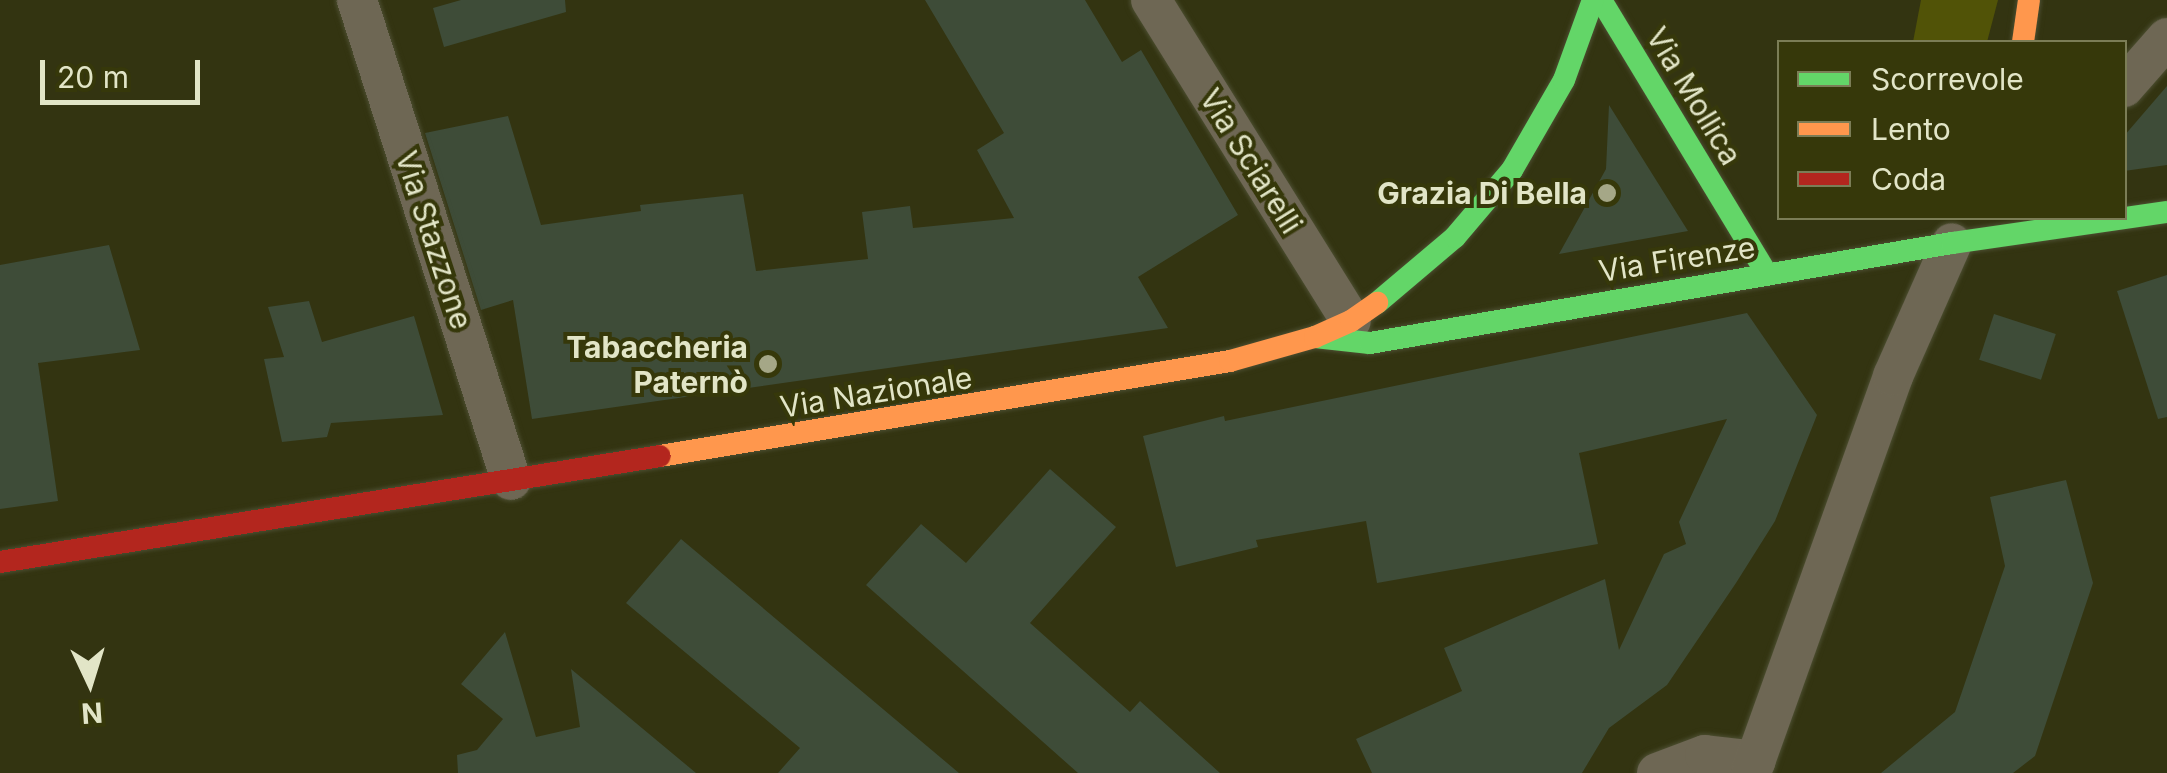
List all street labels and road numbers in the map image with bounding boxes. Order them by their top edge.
street label: Via Mollica [1639,21,1749,171]
street label: Via Sciarelli [1192,82,1310,240]
street label: Via Stazzone [388,146,480,334]
street label: Via Firenze [1596,229,1758,289]
street label: Via Nazionale [777,359,975,425]

